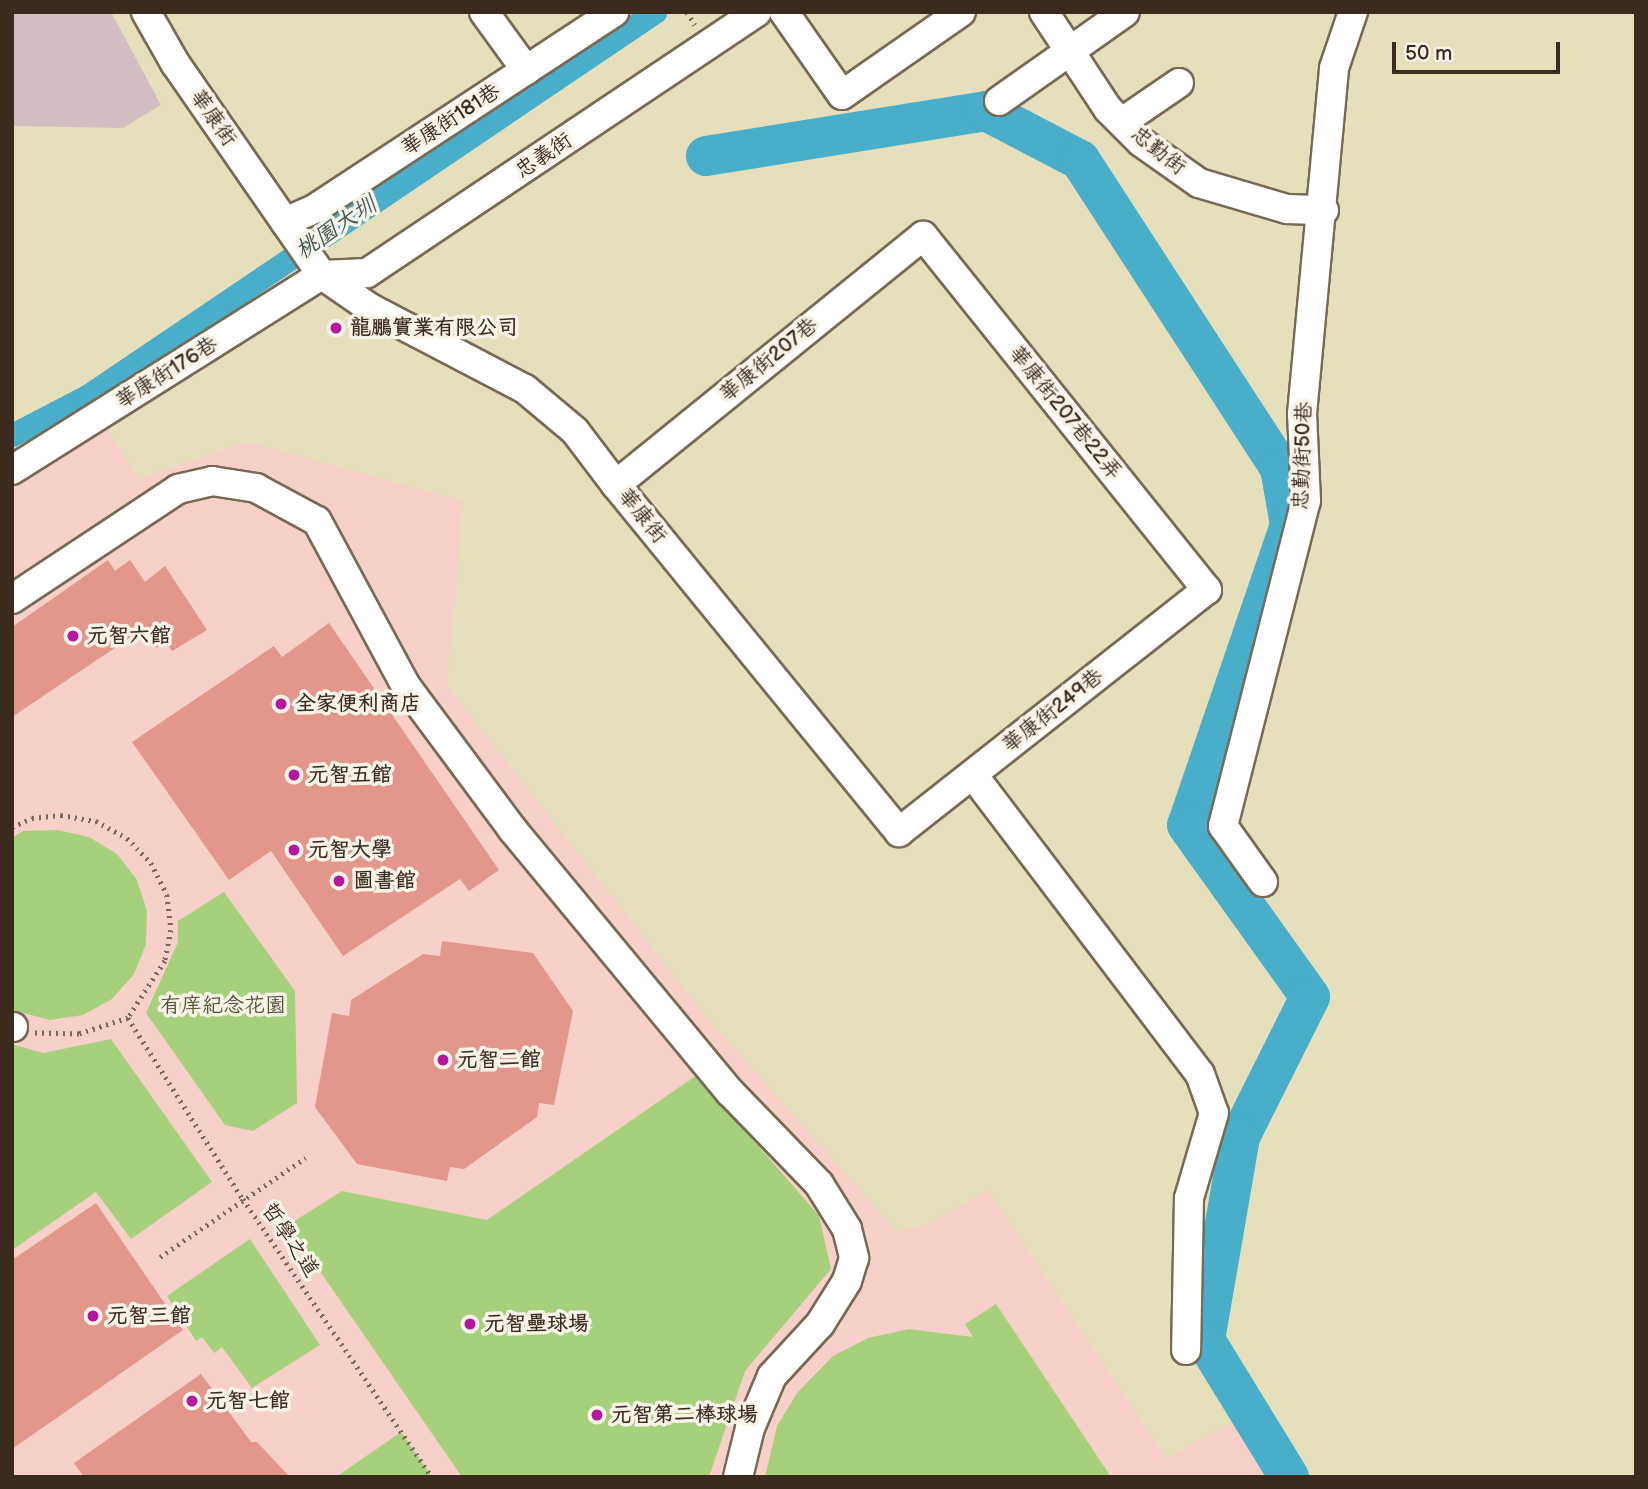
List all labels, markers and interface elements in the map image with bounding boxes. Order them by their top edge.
scale bar [1396,28,1564,72]
text: 50 m [1405,41,1452,66]
street label: 華康街181巷 [397,79,505,161]
street label: 華康街 [185,85,241,151]
street label: 忠勤街 [1125,122,1191,180]
street label: 忠義街 [511,128,577,184]
water label: 桃園大圳 [290,191,382,265]
street label: 華康街207巷 [715,313,823,407]
place label: 龍鵬實業有限公司 [350,315,518,341]
marker: 龍鵬實業有限公司 [328,320,344,336]
street label: 華康街176巷 [111,332,223,414]
street label: 華康街207巷22弄 [1003,341,1127,485]
street label: 忠勤街50巷 [1289,401,1317,511]
street label: 華康街 [612,484,672,548]
place label: 元智六館 [87,623,171,649]
marker: 元智六館 [65,628,81,644]
street label: 華康街249巷 [998,664,1108,758]
place label: 全家便利商店 [295,691,421,717]
marker: 全家便利商店 [273,696,289,712]
place label: 元智五館 [308,762,392,788]
marker: 元智五館 [286,767,302,783]
place label: 元智大學 [308,837,392,863]
marker: 元智大學 [286,842,302,858]
place label: 圖書館 [353,868,416,894]
marker: 圖書館 [331,873,347,889]
park label: 有庠紀念花園 [160,993,286,1019]
place label: 元智二館 [457,1047,541,1073]
marker: 元智二館 [435,1052,451,1068]
street label: 哲學之道 [256,1198,324,1282]
place label: 元智三館 [107,1303,191,1329]
marker: 元智三館 [85,1308,101,1324]
place label: 元智壘球場 [484,1311,589,1337]
marker: 元智壘球場 [462,1316,478,1332]
place label: 元智七館 [206,1388,290,1414]
marker: 元智七館 [184,1393,200,1409]
place label: 元智第二棒球場 [611,1402,758,1428]
marker: 元智第二棒球場 [589,1407,605,1423]

